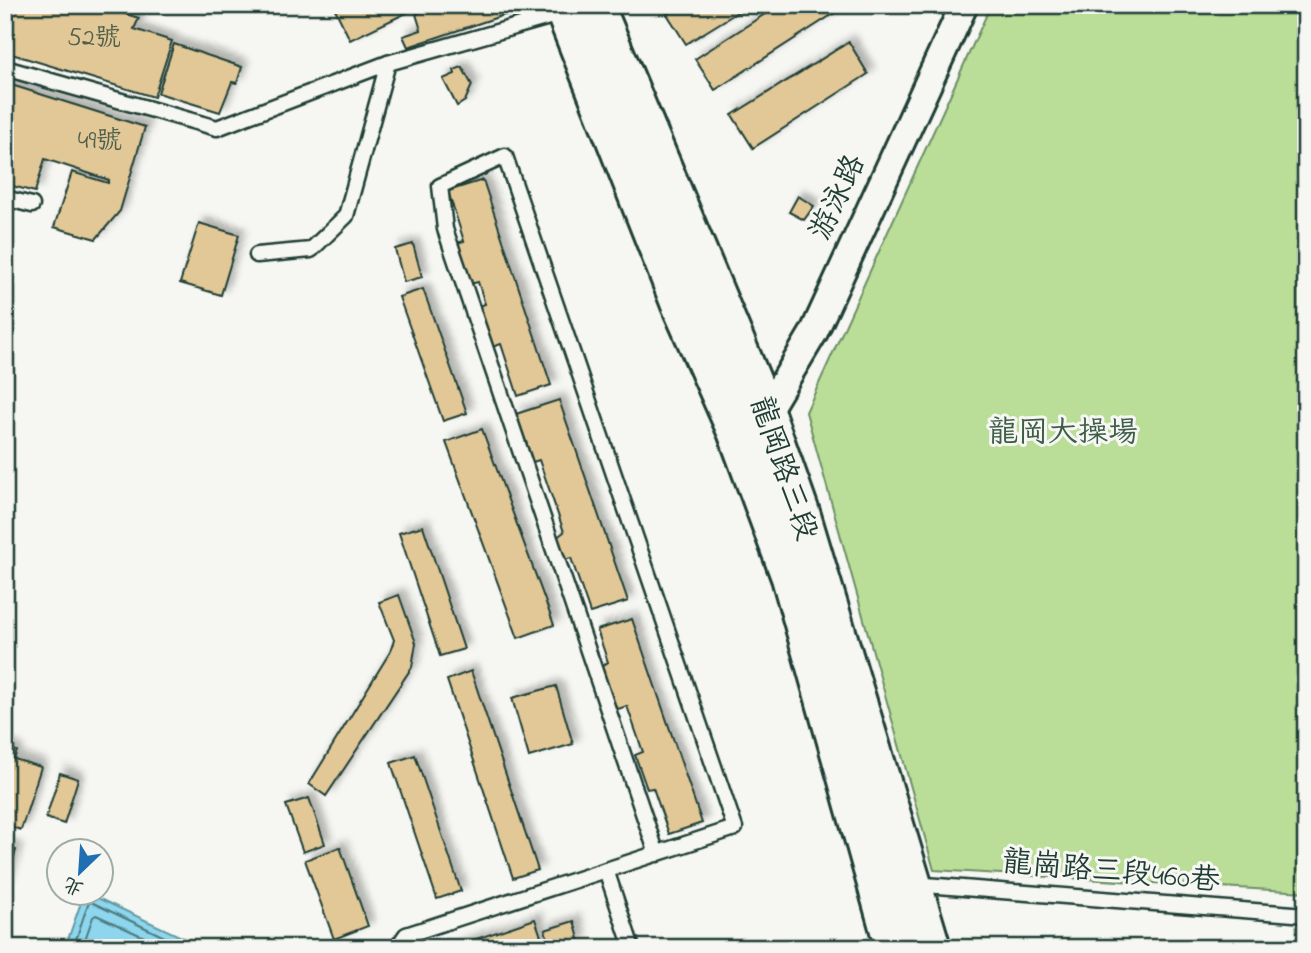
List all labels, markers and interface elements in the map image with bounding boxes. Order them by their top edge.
house number: 52號 [67,20,121,58]
house number: 49號 [78,123,122,161]
street label: 游泳路 [800,148,878,248]
street label: 龍岡路三段 [737,391,827,547]
park label: 龍岡大操場 [988,412,1138,456]
north arrow [46,838,116,908]
street label: 龍崗路三段460巷 [1000,842,1222,904]
text: 北 [60,869,88,901]

